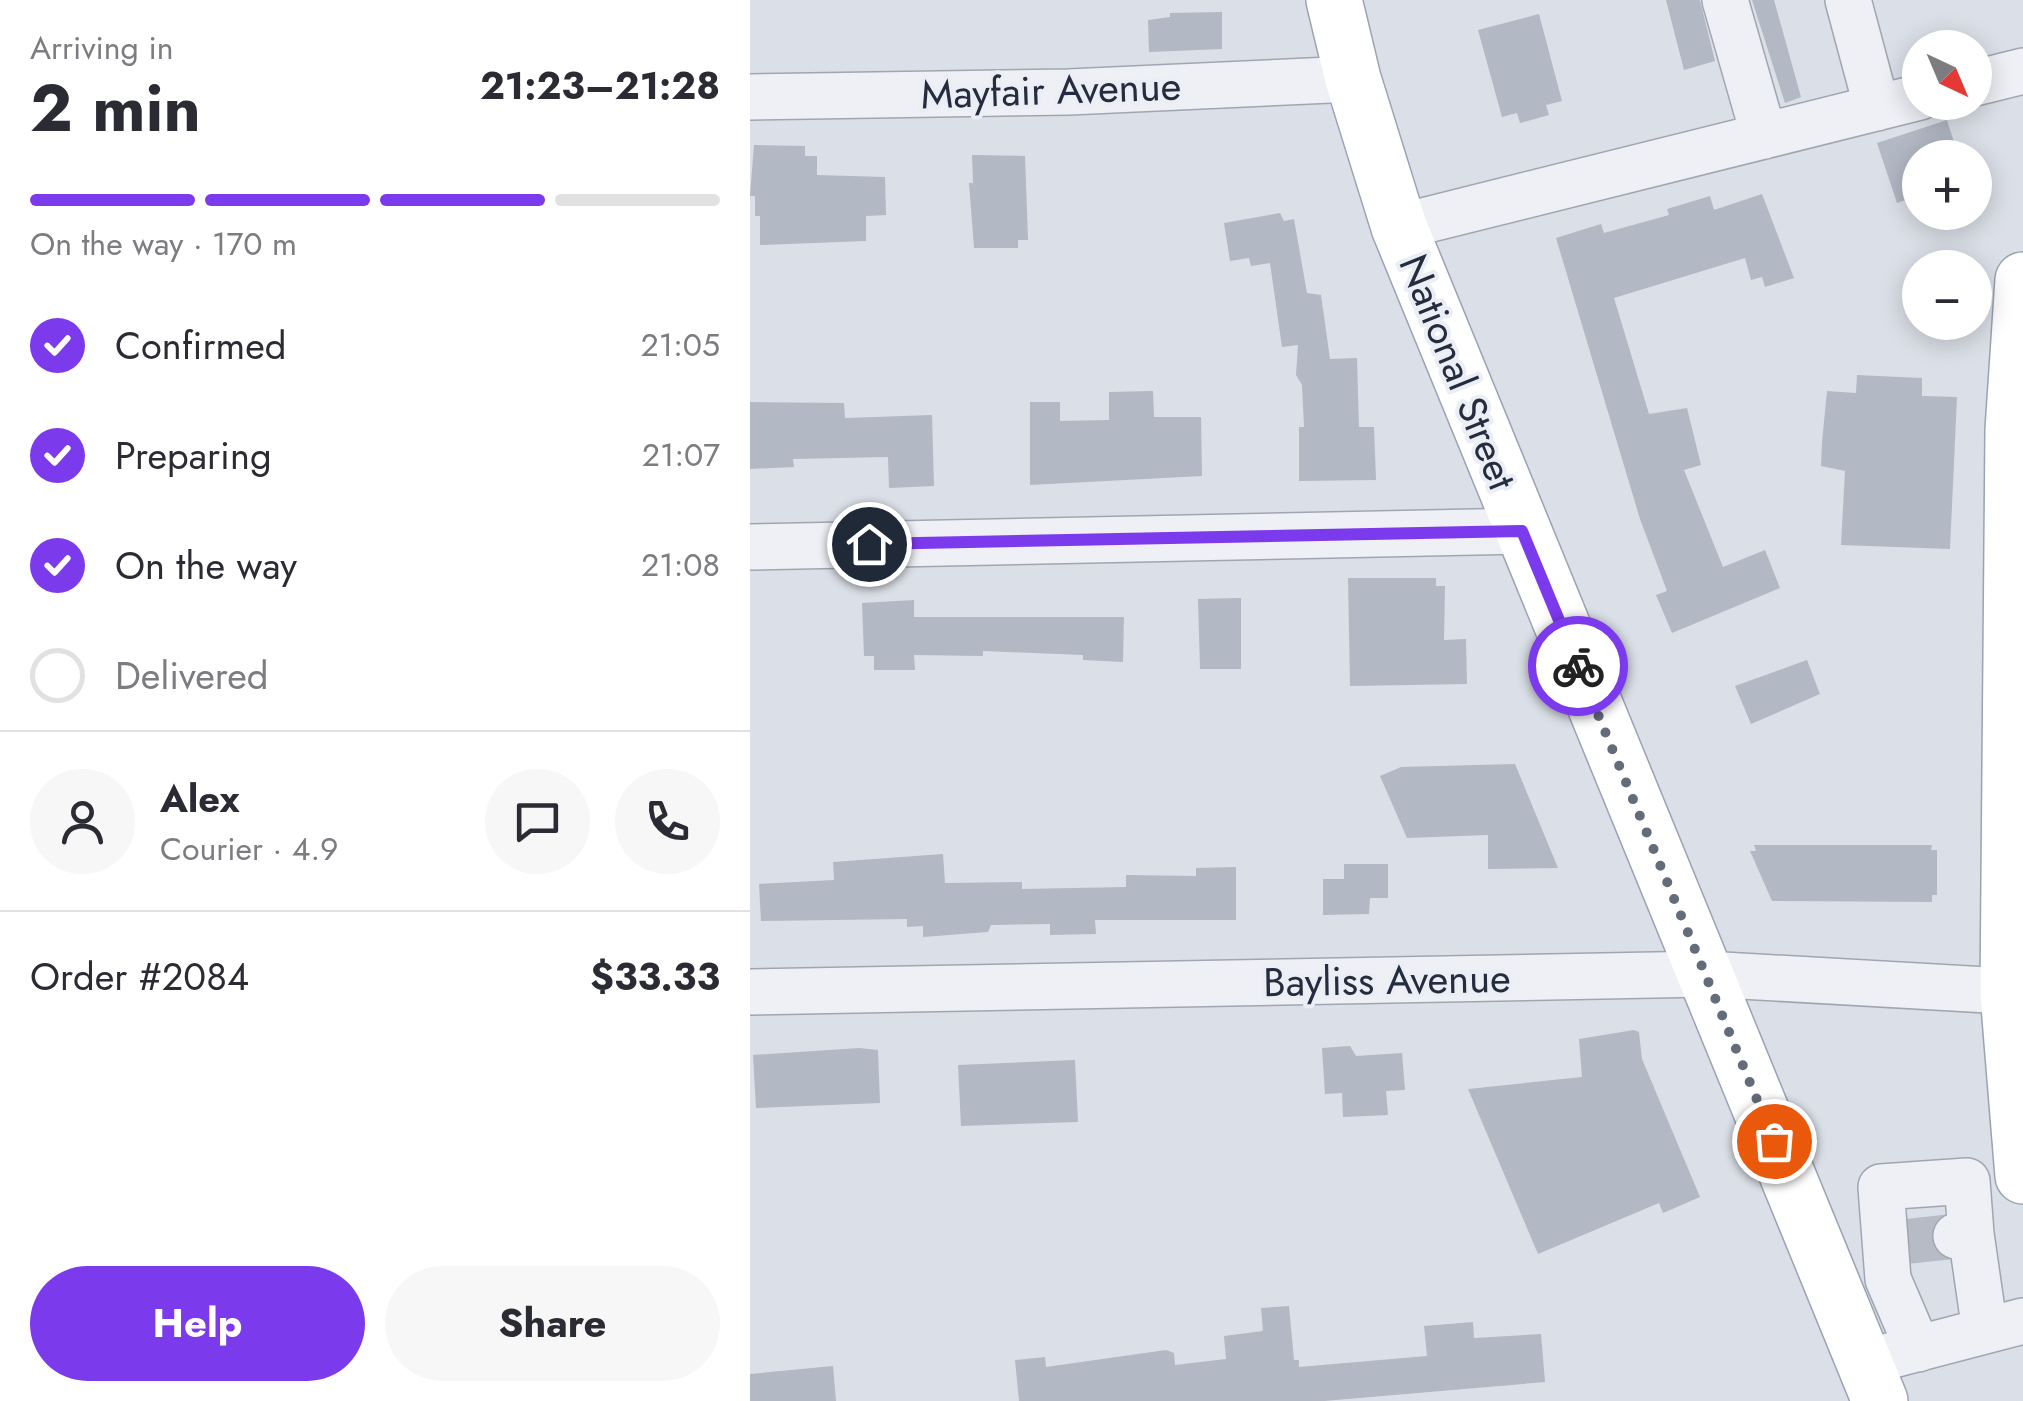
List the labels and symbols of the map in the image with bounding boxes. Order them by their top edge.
north arrow [1902,30,1992,120]
street label: Mayfair Avenue [920,56,1182,124]
street label: National Street [1384,246,1532,499]
pin [827,502,912,587]
courier [1528,616,1628,716]
street label: Bayliss Avenue [1263,949,1511,1011]
pin [1732,1099,1817,1184]

